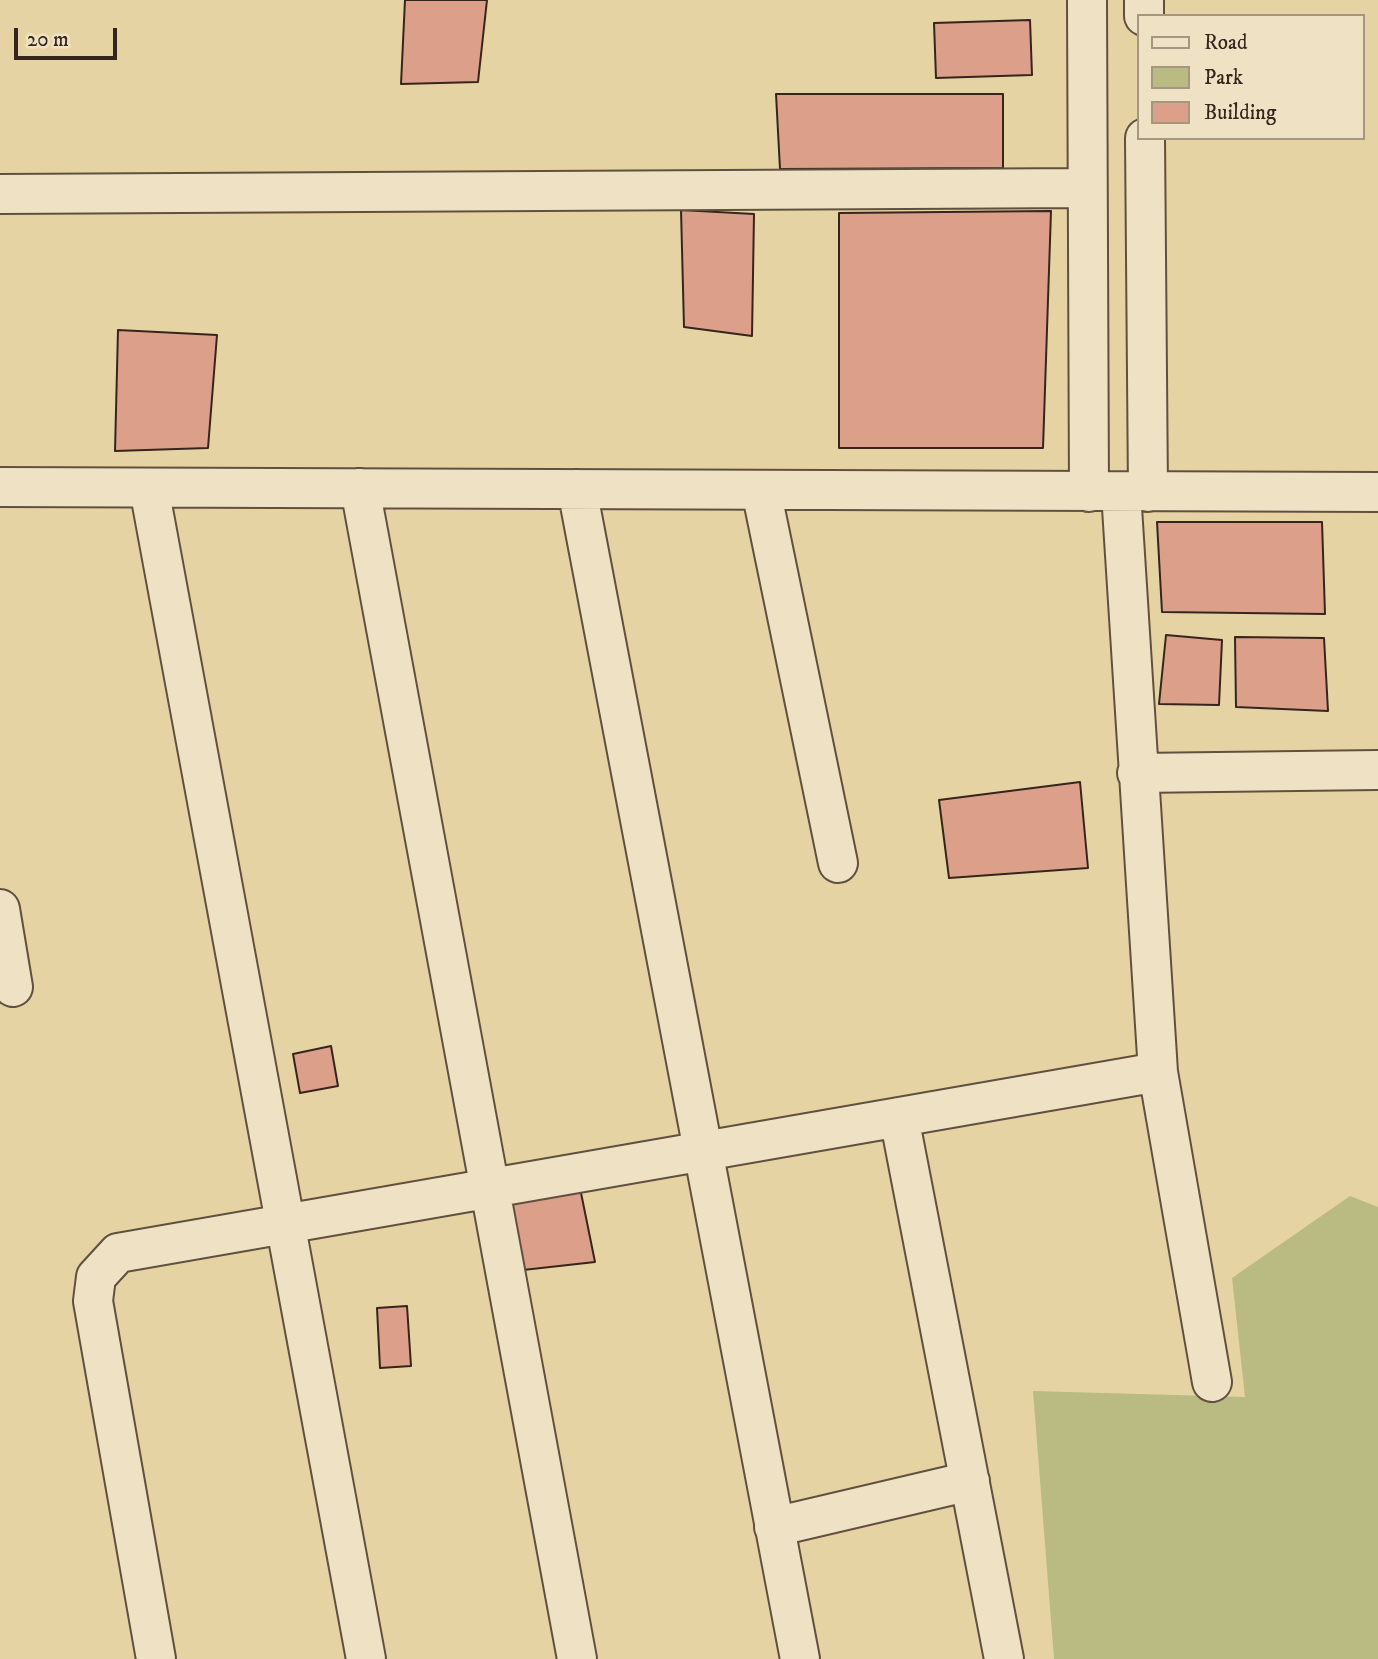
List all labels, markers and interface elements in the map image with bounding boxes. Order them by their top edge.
scale bar [18,14,121,58]
legend [1136,14,1364,140]
text: 20 m [27,27,69,53]
text: Road [1204,30,1248,56]
text: Park [1204,65,1243,91]
text: Building [1204,100,1276,126]

